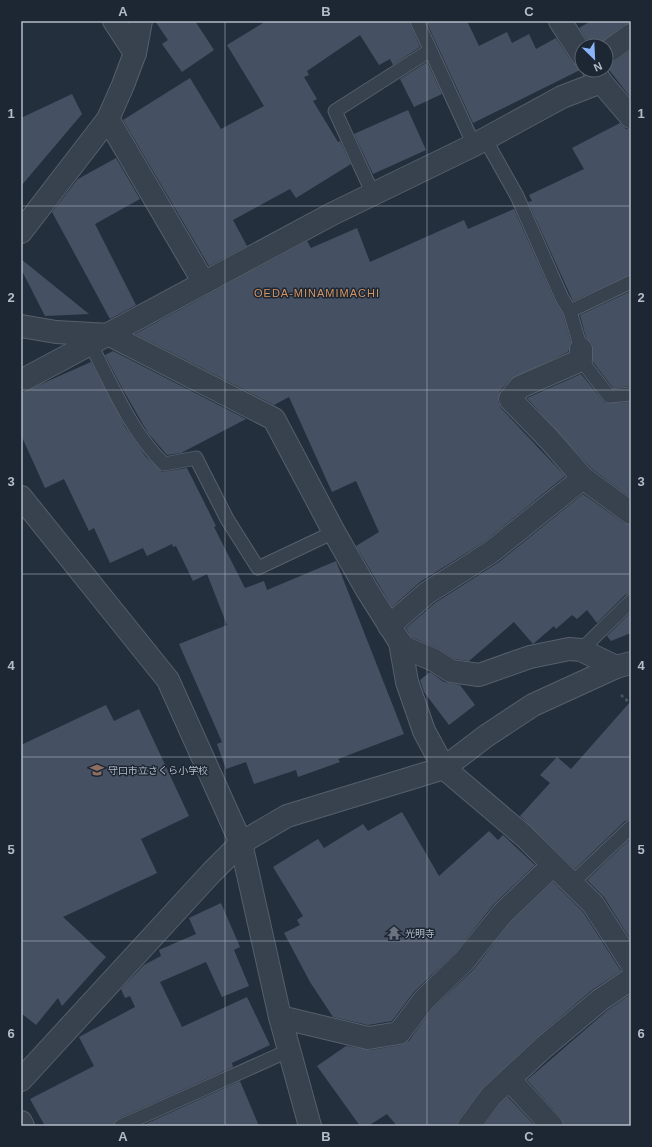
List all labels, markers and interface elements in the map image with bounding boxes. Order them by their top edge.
text: A [118,4,128,19]
text: B [321,4,331,19]
text: C [524,4,534,19]
north arrow [574,38,614,78]
text: N [592,60,604,74]
text: 1 [7,106,15,121]
text: 1 [637,106,645,121]
district label: OEDA-MINAMIMACHI [254,287,380,299]
text: 2 [7,290,15,305]
text: 2 [637,290,645,305]
text: 3 [7,474,15,489]
text: 3 [637,474,645,489]
text: 4 [7,658,15,673]
text: 4 [637,658,645,673]
school or university icon: 守口市立さくら小学校 [89,762,105,778]
place label: 守口市立さくら小学校 [108,765,208,776]
text: 5 [7,842,15,857]
text: 5 [637,842,645,857]
temple icon: 光明寺 [386,925,402,941]
place label: 光明寺 [405,928,435,939]
text: 6 [7,1026,15,1041]
text: 6 [637,1026,645,1041]
text: A [118,1129,128,1144]
text: B [321,1129,331,1144]
text: C [524,1129,534,1144]

